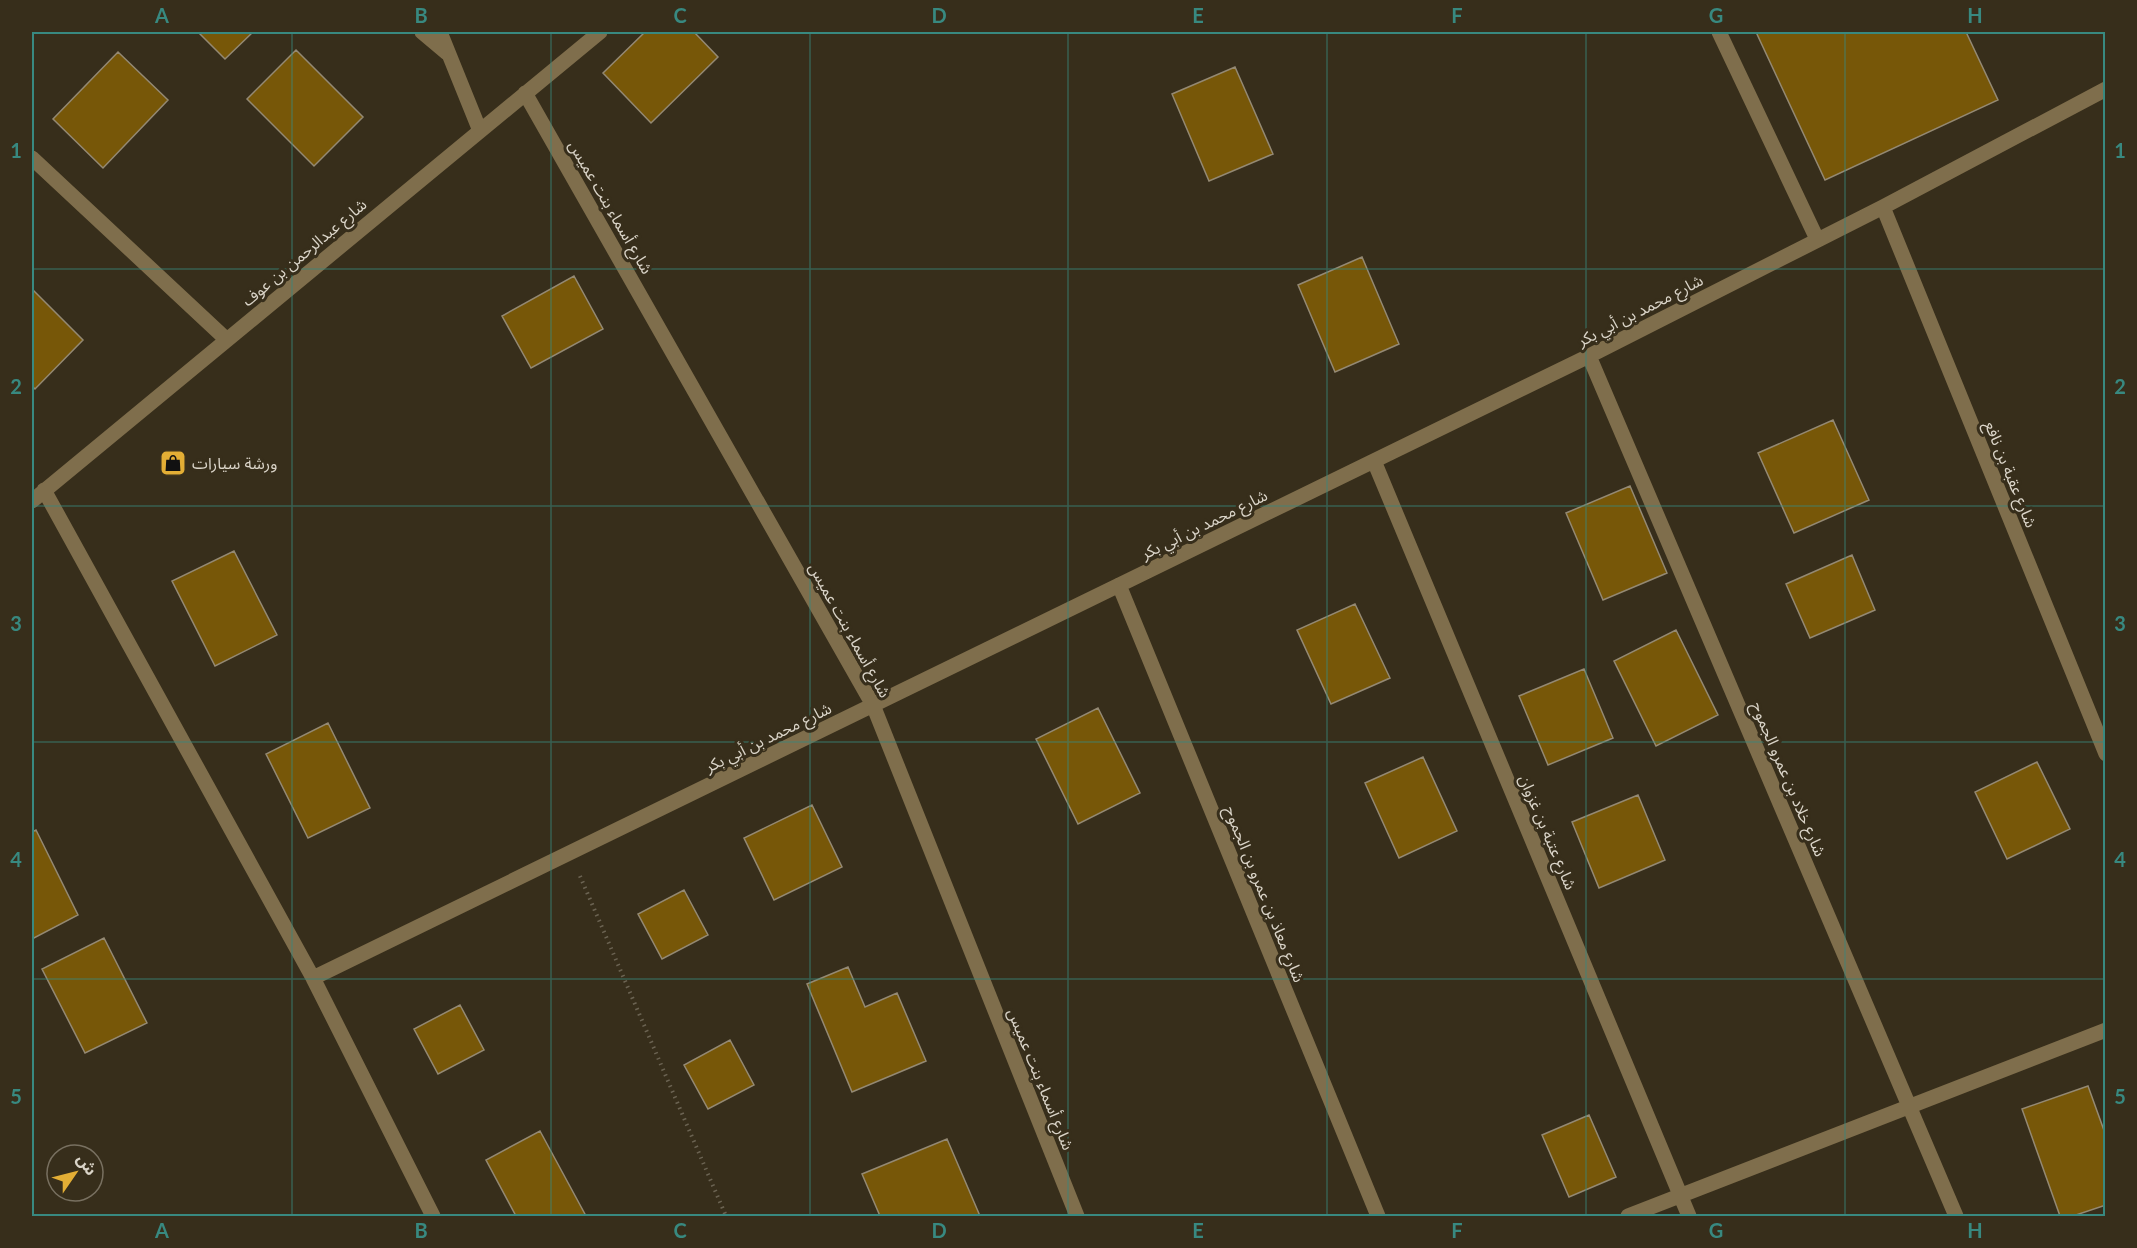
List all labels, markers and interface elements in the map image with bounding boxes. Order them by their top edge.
text: A [154,3,169,27]
text: B [414,3,428,27]
text: C [673,3,687,27]
text: D [931,3,947,27]
text: E [1192,3,1204,27]
text: F [1451,3,1463,27]
text: G [1709,3,1723,27]
text: H [1967,3,1983,27]
street label: شارع أسماء بنت عميس [562,137,657,279]
text: 1 [10,138,22,162]
text: 1 [2114,138,2126,162]
street label: شارع عبدالرحمن بن عوف [237,194,372,312]
street label: شارع محمد بن أبي بكر [1573,270,1708,353]
text: 2 [10,374,22,398]
text: 2 [2114,374,2126,398]
street label: شارع عقبة بن نافع [1978,418,2041,531]
shop icon: ورشة سيارات [158,448,188,478]
place label: ورشة سيارات [192,453,277,473]
street label: شارع محمد بن أبي بكر [1136,485,1272,566]
street label: شارع أسماء بنت عميس [802,559,895,702]
text: 3 [10,611,22,635]
text: 3 [2114,611,2126,635]
street label: شارع محمد بن أبي بكر [700,698,836,779]
street label: شارع خلاد بن عمرو الجموح [1745,699,1831,861]
street label: شارع عتبة بن غزوان [1512,771,1581,894]
street label: شارع معاذ بن عمرو بن الجموح [1218,803,1310,986]
text: 4 [10,847,22,871]
text: 4 [2114,847,2126,871]
street label: شارع أسماء بنت عميس [1001,1005,1079,1154]
text: 5 [10,1084,22,1108]
text: 5 [2114,1084,2126,1108]
north arrow [45,1143,105,1203]
text: ش [73,1150,102,1179]
text: A [154,1218,169,1242]
text: B [414,1218,428,1242]
text: C [673,1218,687,1242]
text: D [931,1218,947,1242]
text: E [1192,1218,1204,1242]
text: F [1451,1218,1463,1242]
text: G [1709,1218,1723,1242]
text: H [1967,1218,1983,1242]

